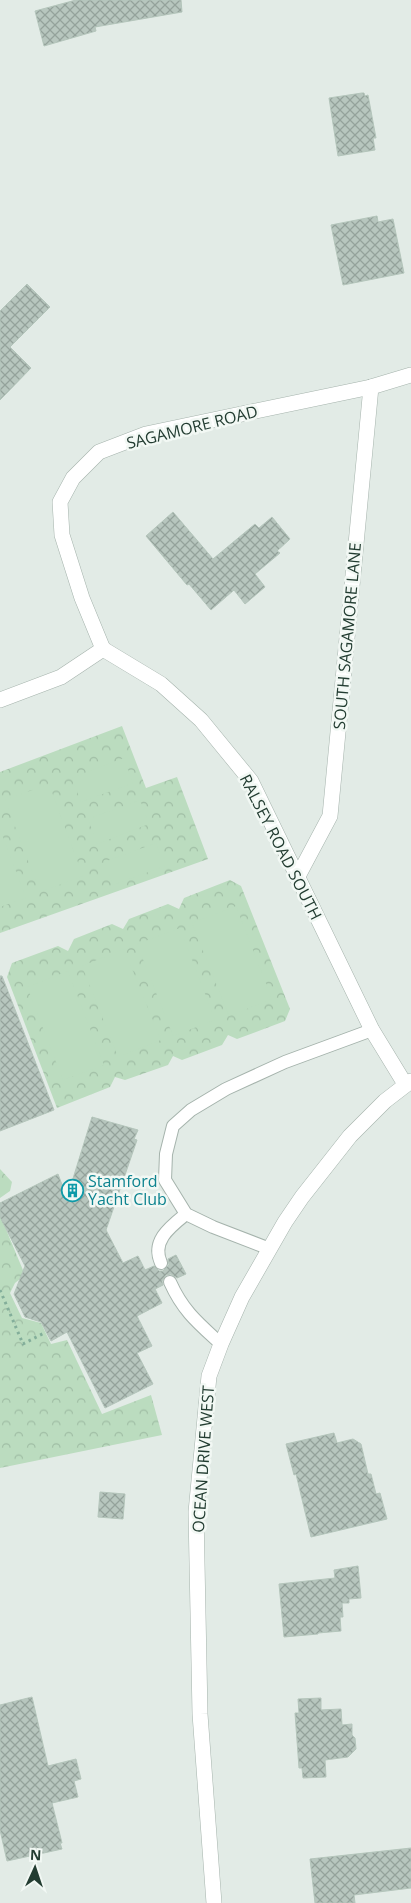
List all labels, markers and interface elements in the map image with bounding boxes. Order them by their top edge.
street label: SAGAMORE ROAD [124,400,260,454]
street label: SOUTH SAGAMORE LANE [328,542,366,730]
street label: RALSEY ROAD SOUTH [235,770,327,924]
place label: Stamford Yacht Club [88,1170,167,1210]
building icon: Stamford Yacht Club [60,1178,84,1202]
street label: OCEAN DRIVE WEST [187,1384,219,1533]
north arrow [10,1843,60,1893]
text: N [30,1845,42,1864]

